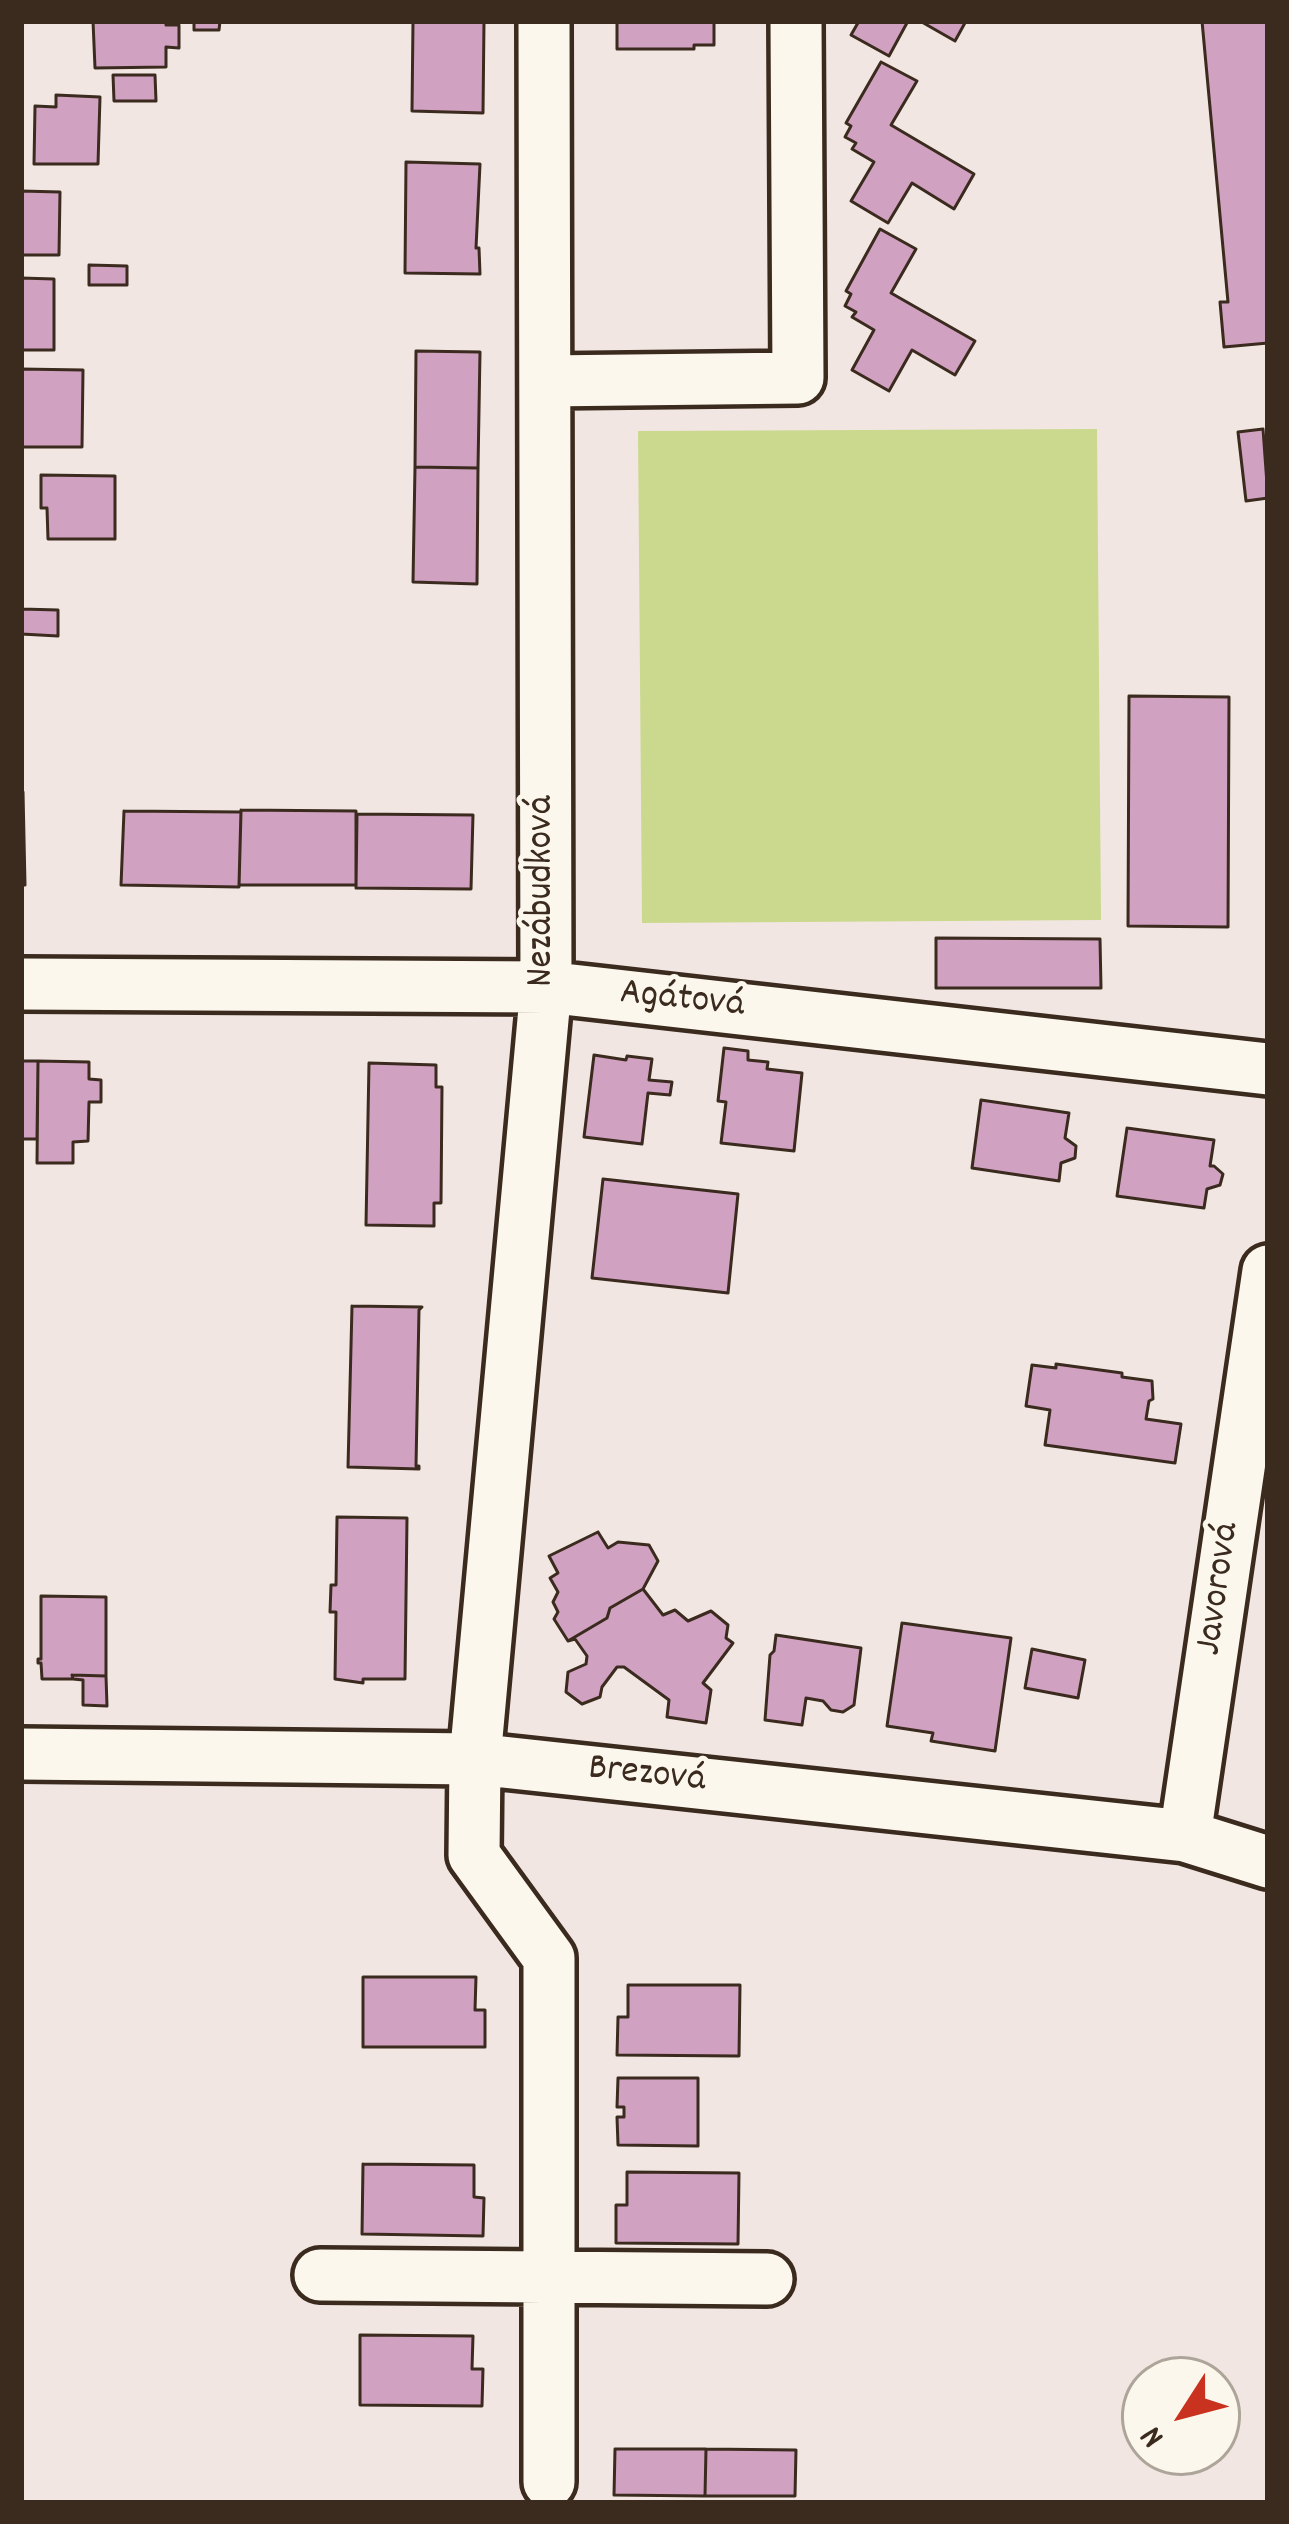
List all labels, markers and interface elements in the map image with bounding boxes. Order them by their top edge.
street label: Nezábudková [522,795,568,987]
street label: Agátová [617,972,747,1032]
street label: Javorová [1189,1520,1253,1658]
street label: Brezová [586,1748,708,1806]
north arrow [1121,2356,1241,2476]
text: N [1130,2415,1178,2456]

